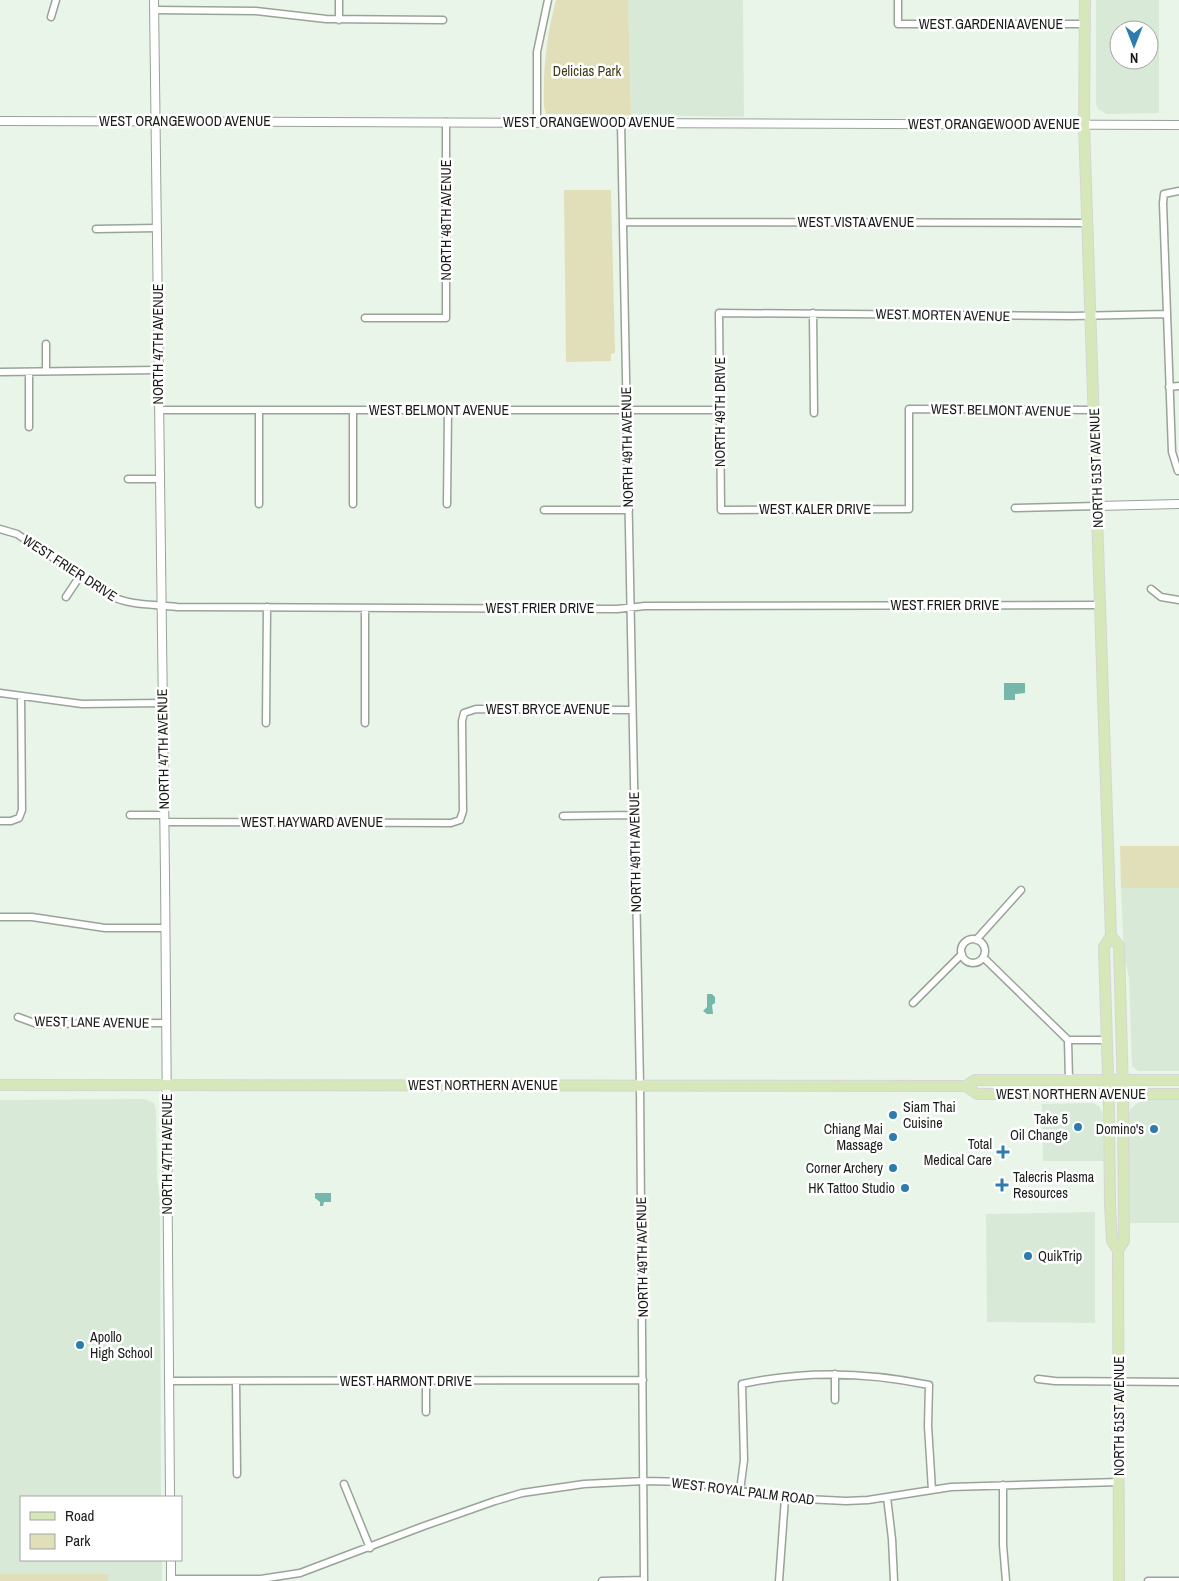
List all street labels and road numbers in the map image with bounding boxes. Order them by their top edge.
street label: WEST GARDENIA AVENUE [919,15,1063,33]
street label: WEST ORANGEWOOD AVENUE [99,112,271,130]
street label: WEST ORANGEWOOD AVENUE [503,113,675,131]
street label: WEST ORANGEWOOD AVENUE [908,115,1080,133]
street label: NORTH 48TH AVENUE [437,160,455,280]
street label: WEST VISTA AVENUE [798,213,914,231]
street label: NORTH 47TH AVENUE [149,284,167,404]
street label: WEST MORTEN AVENUE [876,305,1010,325]
street label: NORTH 49TH DRIVE [711,357,729,467]
street label: NORTH 49TH AVENUE [617,386,637,508]
street label: WEST BELMONT AVENUE [931,400,1071,420]
street label: WEST BELMONT AVENUE [369,401,509,419]
street label: NORTH 51ST AVENUE [1085,408,1107,528]
street label: WEST KALER DRIVE [759,500,871,518]
street label: WEST FRIER DRIVE [19,531,121,605]
street label: WEST FRIER DRIVE [891,596,999,614]
street label: WEST FRIER DRIVE [486,599,594,617]
street label: NORTH 47TH AVENUE [153,688,173,810]
street label: WEST BRYCE AVENUE [486,700,610,718]
street label: NORTH 49TH AVENUE [625,791,645,913]
street label: WEST HAYWARD AVENUE [241,813,383,831]
street label: WEST LANE AVENUE [34,1012,150,1032]
street label: WEST NORTHERN AVENUE [408,1076,558,1094]
street label: WEST NORTHERN AVENUE [996,1085,1146,1103]
street label: NORTH 47TH AVENUE [158,1094,176,1214]
street label: NORTH 49TH AVENUE [632,1196,652,1318]
street label: NORTH 51ST AVENUE [1110,1356,1128,1476]
street label: WEST HARMONT DRIVE [340,1372,472,1390]
street label: WEST ROYAL PALM ROAD [671,1473,815,1509]

